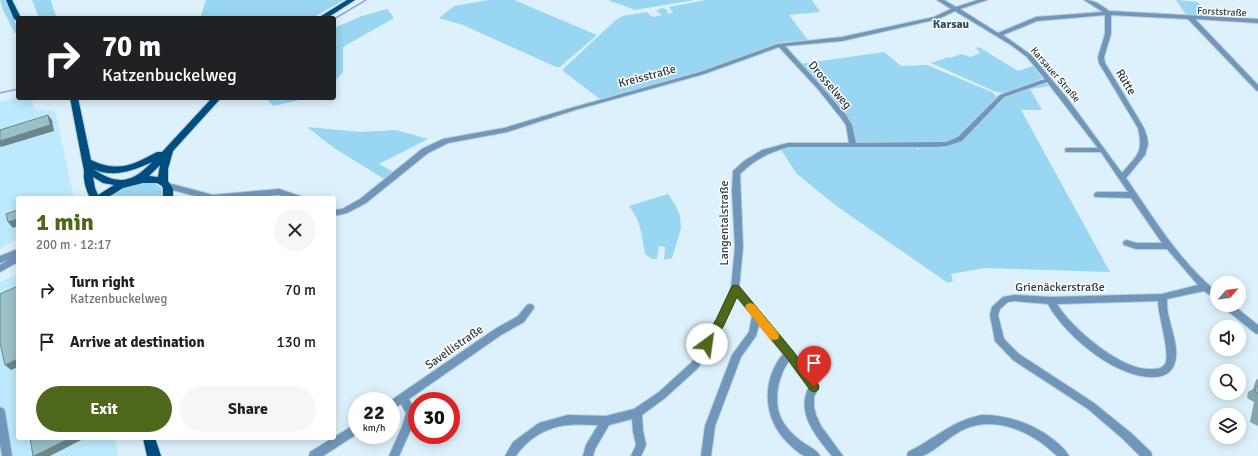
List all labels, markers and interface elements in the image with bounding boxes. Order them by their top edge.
street label: Forststraße [1197,5,1247,19]
district label: Karsau [933,17,970,32]
text: 70 m [102,30,161,64]
icon: right [36,32,88,84]
street label: Karsauer Straße [1028,44,1083,105]
street label: Drosselweg [805,58,855,113]
street label: Kreisstraße [617,62,678,91]
text: Katzenbuckelweg [102,64,237,86]
street label: Rütte [1112,66,1139,98]
street label: Langentalstraße [717,181,732,265]
text: 1 min [36,207,94,237]
button: close [274,209,316,251]
text: 200 m · 12:17 [36,237,112,253]
text: Turn right [70,273,135,291]
north arrow [1210,276,1246,312]
map controls [1210,276,1246,444]
icon: right [36,279,58,301]
street label: Grienäckerstraße [1015,280,1105,295]
text: 70 m [285,281,316,299]
text: Katzenbuckelweg [70,291,167,307]
button: sound [1210,320,1246,356]
street label: Savellistraße [422,322,486,373]
position arrow [686,323,728,365]
icon: arrive [36,331,58,353]
text: Arrive at destination [70,333,205,351]
text: 130 m [276,333,316,351]
pin [797,346,831,387]
icon: arrive [803,352,825,374]
button: search [1210,364,1246,400]
button: Exit [36,386,172,432]
button: Share [180,386,316,432]
speed limit sign: 30 [408,392,460,444]
text: 22 [363,400,385,425]
button: layers [1210,408,1246,444]
text: km/h [363,422,385,434]

